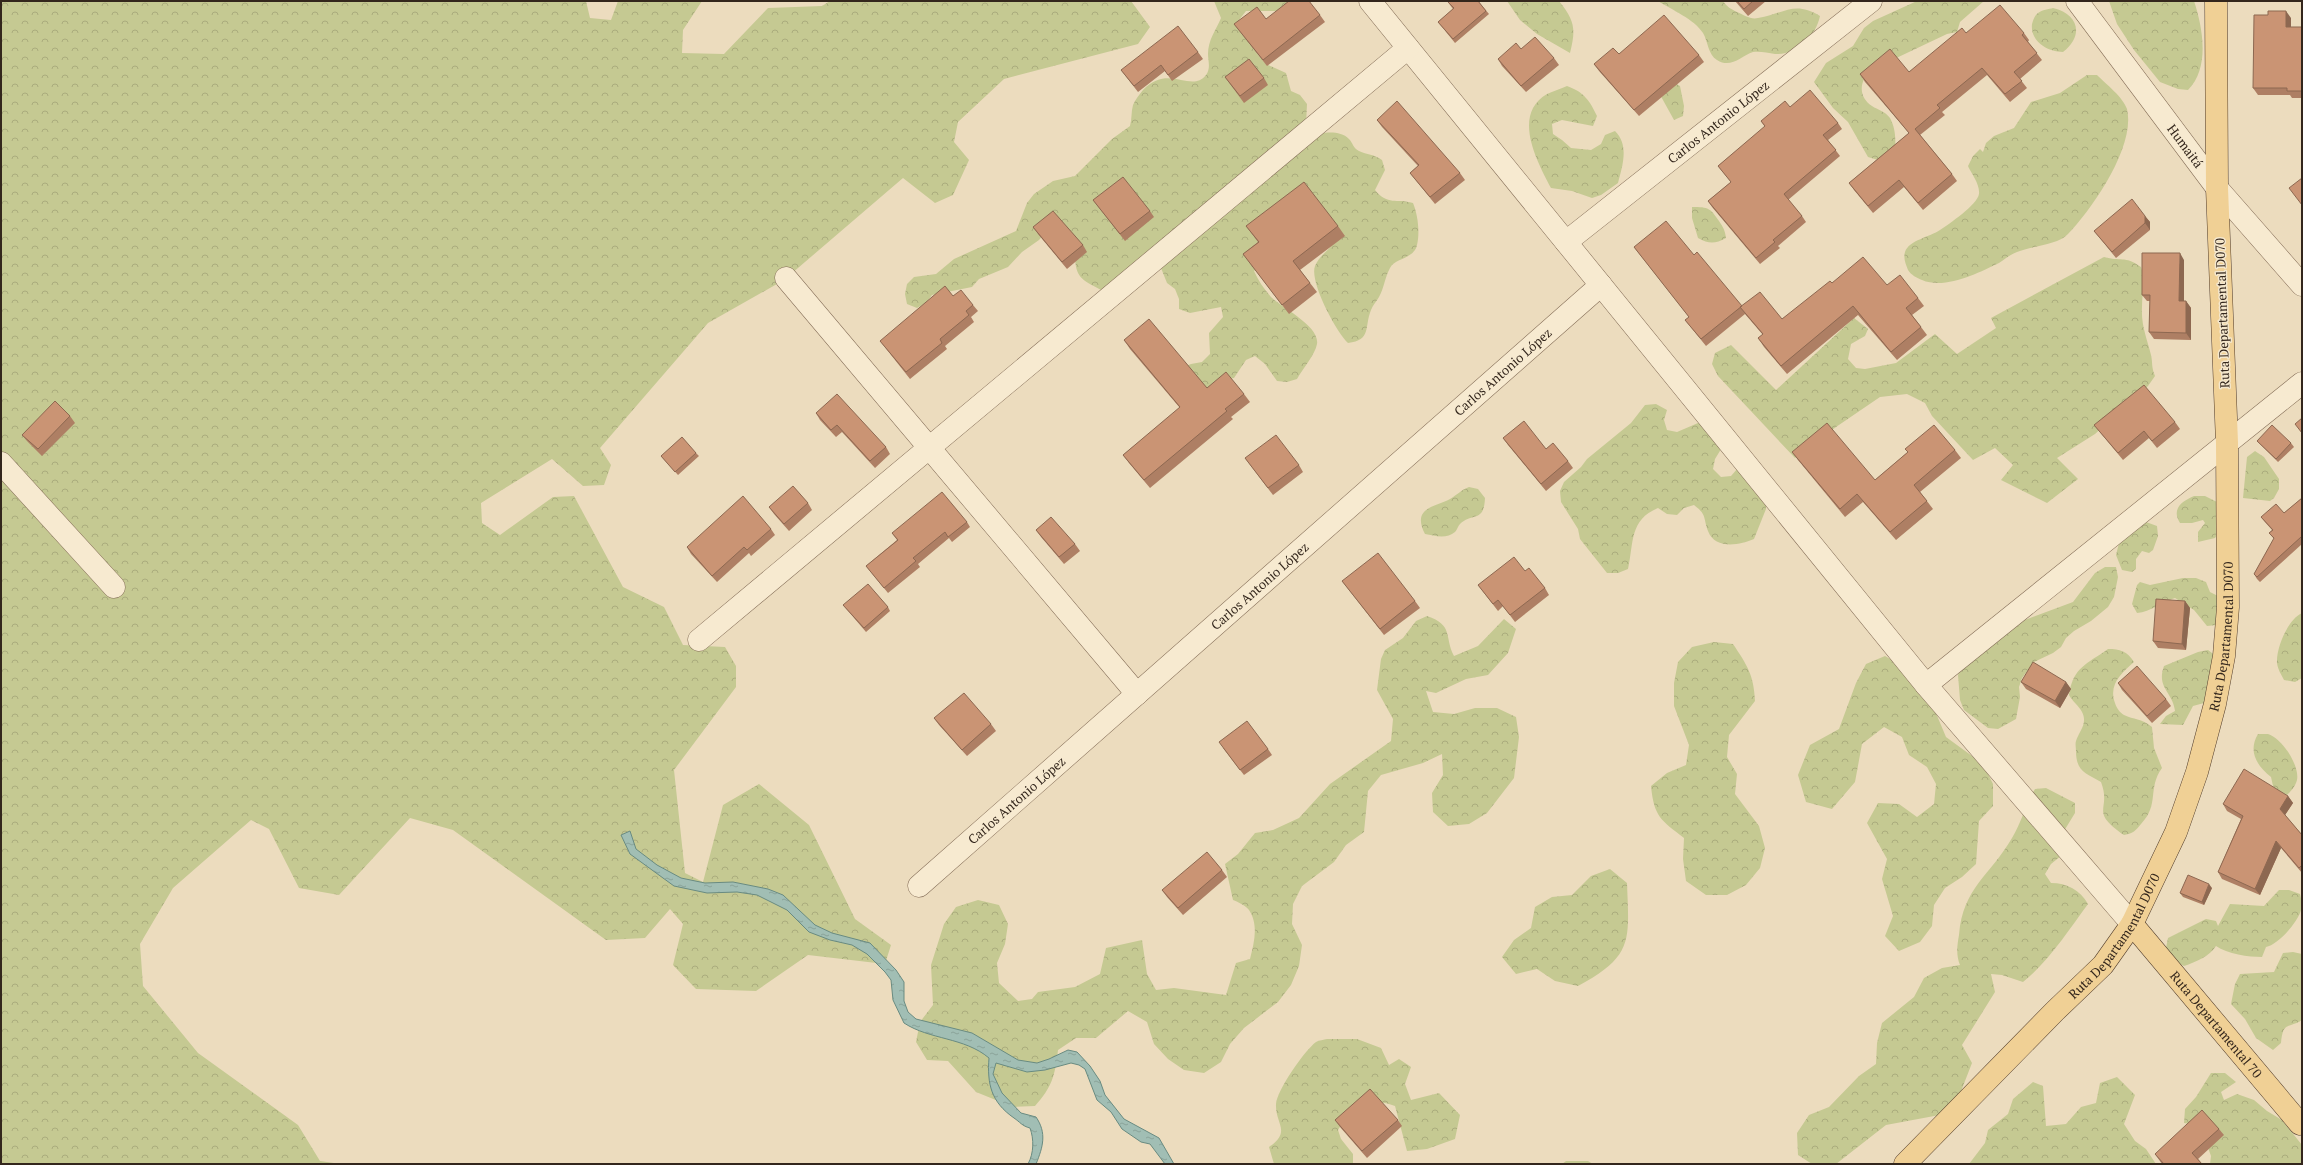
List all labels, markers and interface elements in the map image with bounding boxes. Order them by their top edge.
street label: Carlos Antonio López [1664,76,1773,167]
street label: Humaitá [2163,120,2208,172]
street label: Ruta Departamental D070 [2210,238,2234,388]
street label: Carlos Antonio López [1450,324,1555,420]
street label: Carlos Antonio López [1207,538,1312,634]
street label: Ruta Departamental D070 [2204,561,2237,713]
street label: Carlos Antonio López [964,752,1069,848]
street label: Ruta Departamental D070 [2064,870,2164,1003]
street label: Ruta Departamental 70 [2166,967,2266,1082]

